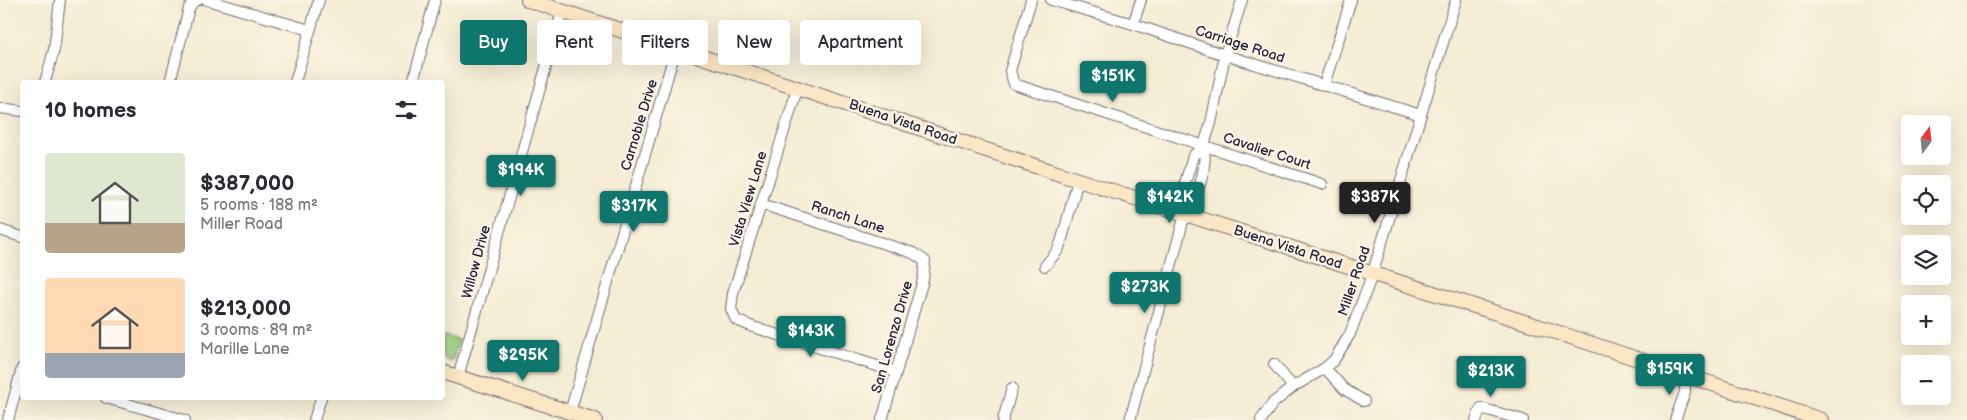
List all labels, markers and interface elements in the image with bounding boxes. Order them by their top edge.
chip: Buy [460,20,527,65]
chip: Rent [537,20,612,65]
chip: Filters [622,20,708,65]
chip: New [718,20,790,65]
chip: Apartment [800,20,921,65]
street label: Carriage Road [1193,22,1287,66]
pin: $151K [1078,61,1148,103]
text: $151K [1091,67,1135,86]
street label: Carnoble Drive [617,77,661,173]
icon: filters [392,96,420,124]
street label: Buena Vista Road [847,96,959,148]
text: 10 homes [45,98,136,123]
north arrow [1901,115,1951,165]
map controls [1901,115,1951,405]
street label: Cavalier Court [1221,129,1314,173]
street label: Vista View Lane [725,149,771,249]
pin: $194K [486,154,556,197]
text: $194K [498,161,544,180]
text: $387,000 [200,171,294,196]
icon: home [85,173,145,233]
button: locate [1901,175,1951,225]
pin: $142K [1135,182,1205,224]
pin: $387K [1340,182,1410,224]
text: $142K [1146,188,1194,207]
text: $387K [1350,188,1400,207]
pin: $317K [599,190,669,233]
text: 5 rooms · 188 m² [200,196,318,215]
text: $317K [611,197,657,216]
street label: Ranch Lane [809,197,887,237]
text: Miller Road [200,215,283,234]
street label: Buena Vista Road [1232,221,1344,273]
street label: Willow Drive [458,223,494,301]
button: layers [1901,235,1951,285]
street label: Miller Road [1334,244,1374,318]
pin: $273K [1110,272,1180,314]
text: $273K [1121,278,1169,297]
street label: San Lorenzo Drive [868,279,916,395]
button: + [1901,295,1951,345]
text: $213,000 [200,296,291,321]
icon: home [85,298,145,358]
pin: $143K [776,316,846,358]
text: 3 rooms · 89 m² [200,321,312,340]
text: $143K [788,322,834,341]
text: Marille Lane [200,340,290,359]
pin: $295K [488,340,558,382]
text: $295K [498,346,548,365]
pin: $159K [1635,354,1705,396]
button: − [1901,355,1951,405]
pin: $213K [1456,356,1526,398]
text: $159K [1647,360,1693,379]
text: $213K [1468,362,1514,381]

